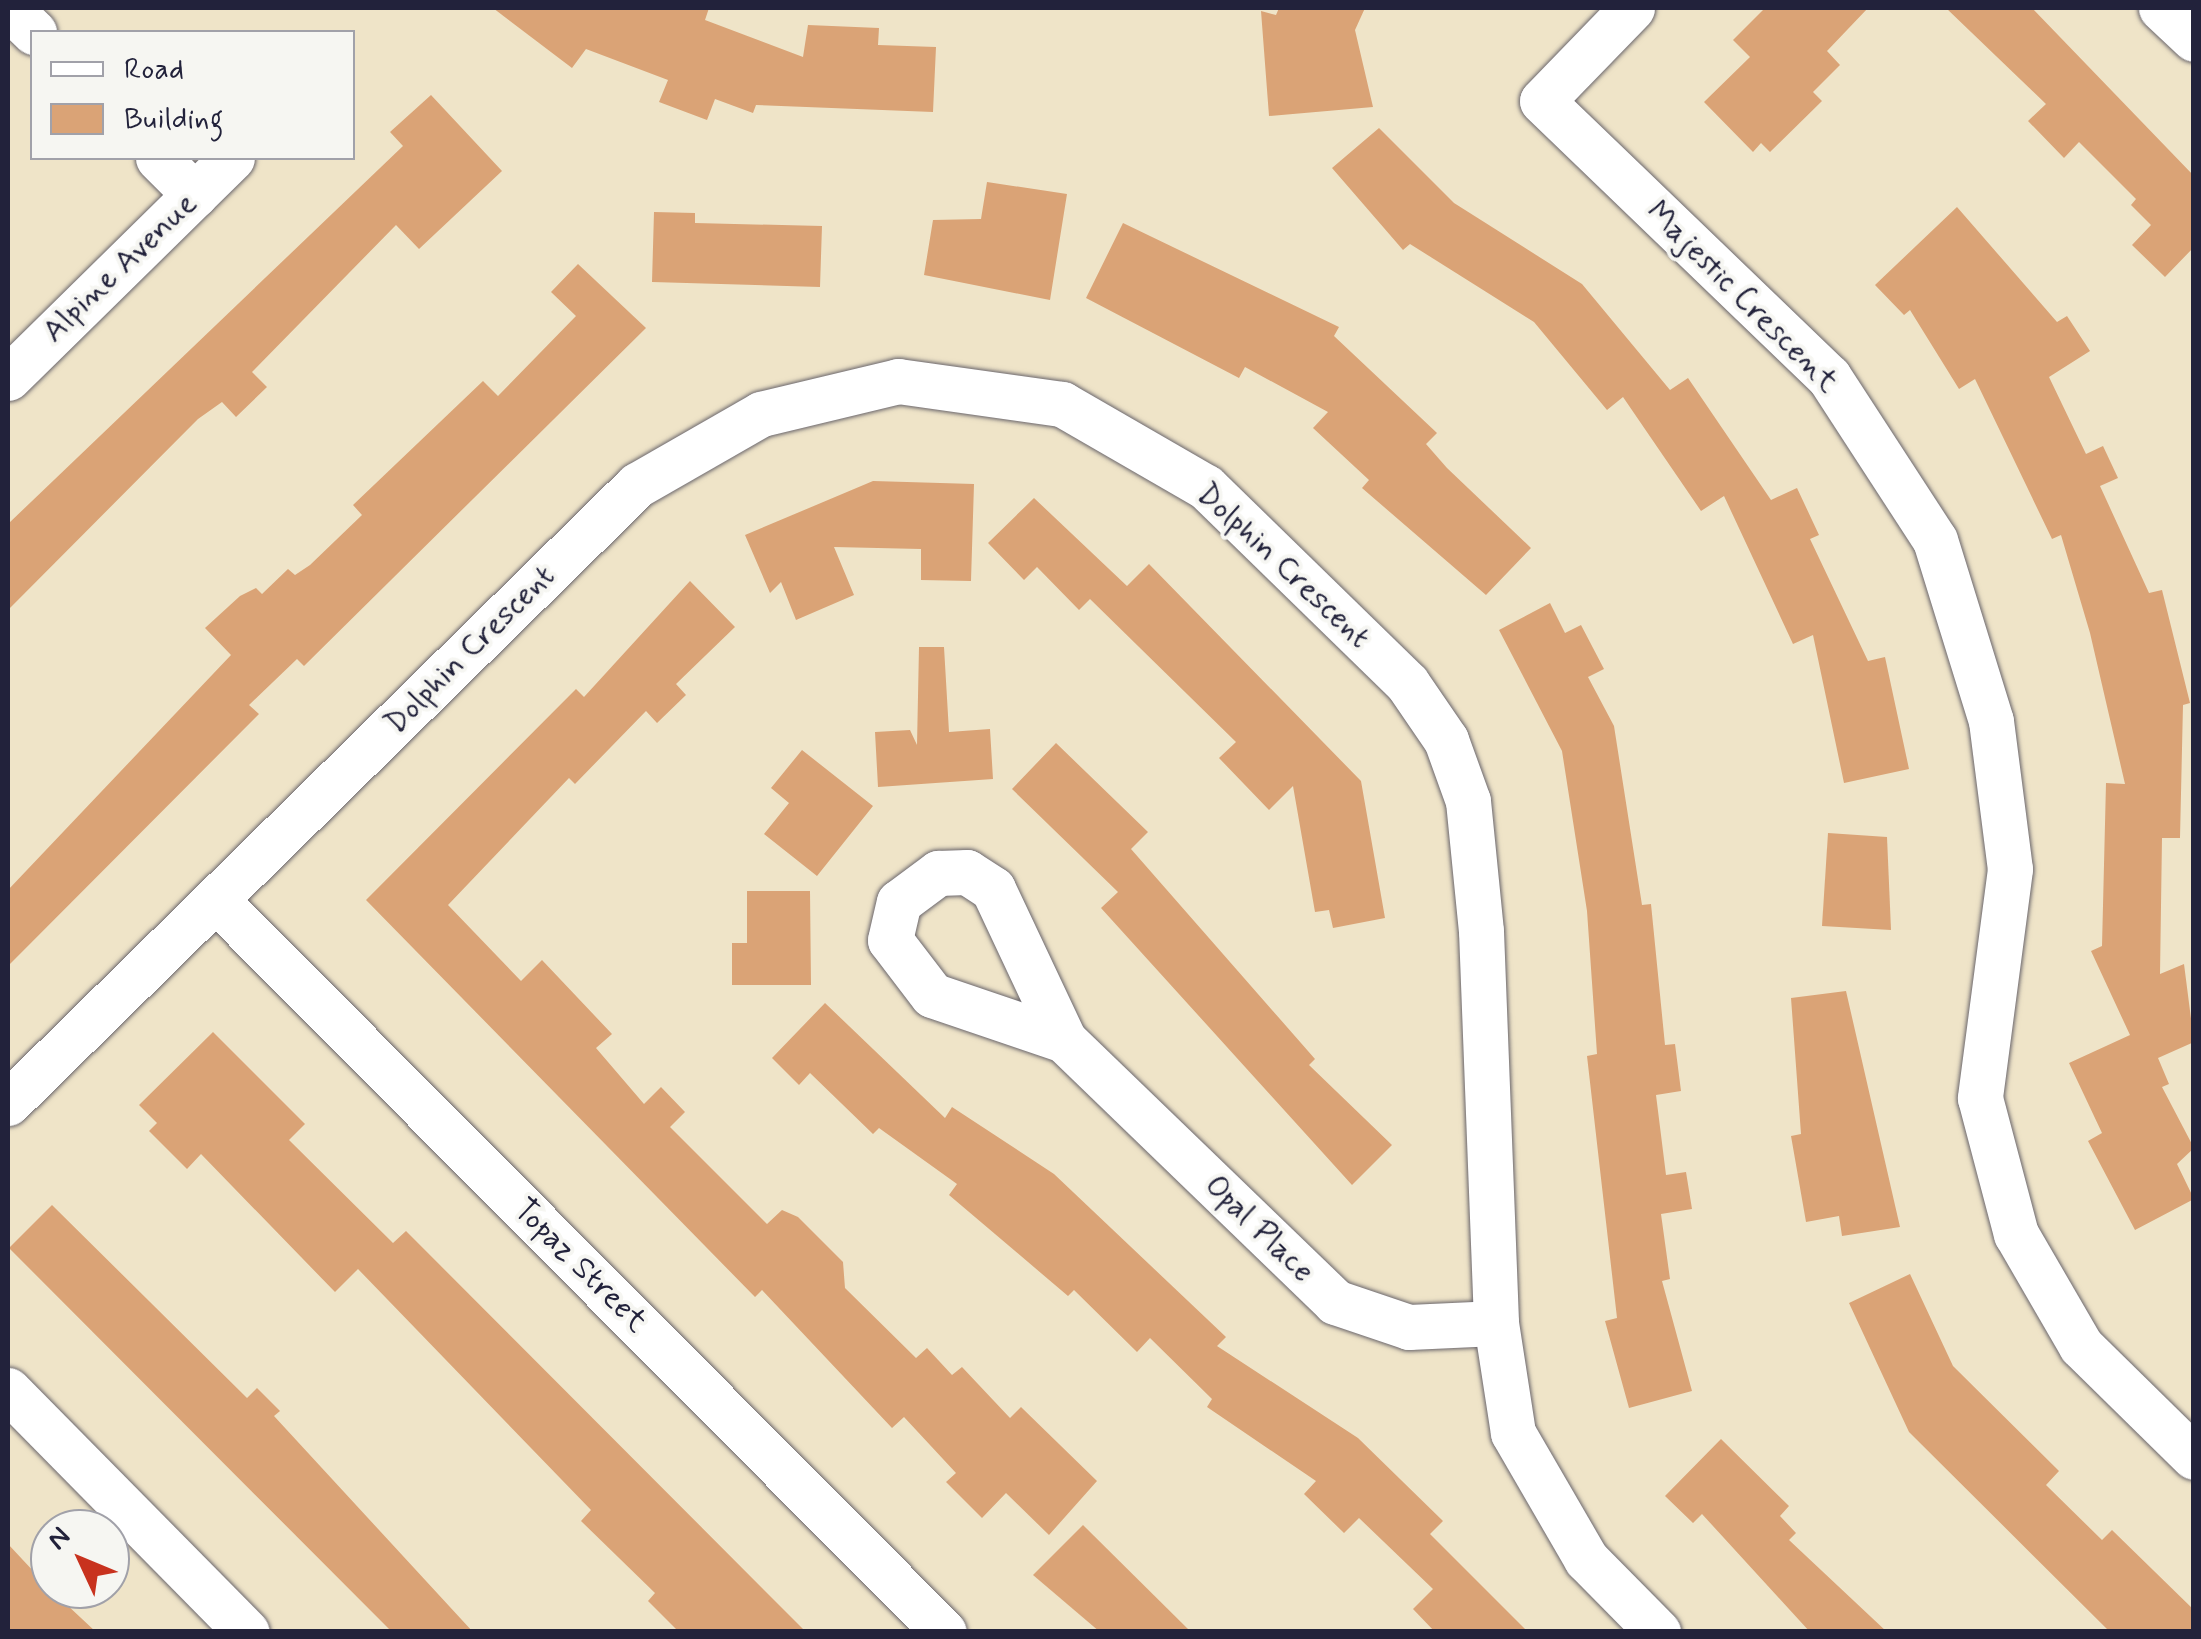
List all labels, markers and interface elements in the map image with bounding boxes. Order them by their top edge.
legend [30,30,355,160]
text: Road [124,50,184,89]
text: Building [124,100,223,139]
street label: Alpine Avenue [35,185,205,351]
street label: Majestic Crescent [1642,197,1842,397]
street label: Dolphin Crescent [1186,474,1380,658]
street label: Dolphin Crescent [376,556,564,744]
street label: Opal Place [1197,1169,1321,1289]
street label: Topaz Street [505,1191,655,1341]
north arrow [30,1509,130,1609]
text: N [40,1520,79,1559]

